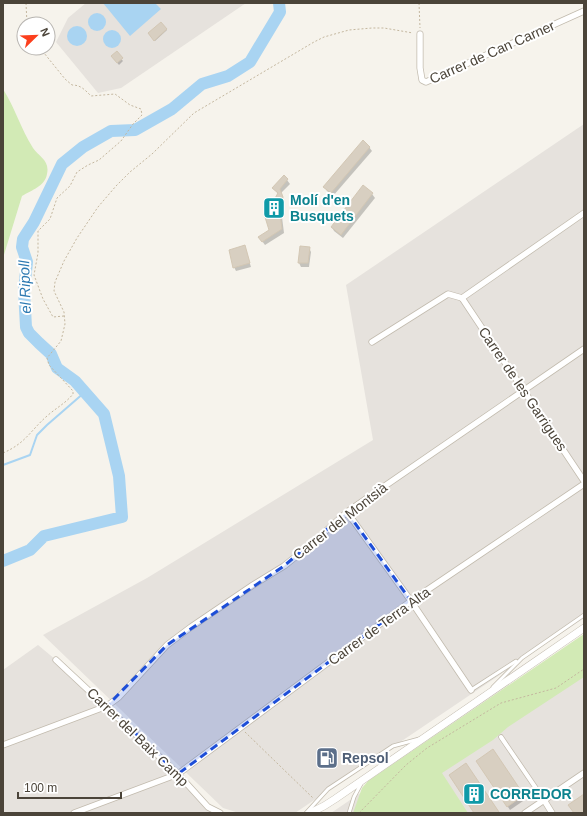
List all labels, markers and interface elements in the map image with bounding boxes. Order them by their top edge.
north arrow [16,16,56,56]
street label: Carrer de Can Carner [427,17,557,87]
text: N [38,26,52,38]
place label: Molí d'en Busquets [290,192,354,224]
building icon: Molí d'en Busquets [261,195,287,221]
water label: el Ripoll [15,259,34,314]
street label: Carrer de les Garrigues [475,324,571,454]
street label: Carrer del Montsià [290,479,390,563]
street label: Carrer de Terra Alta [325,584,433,668]
street label: Carrer del Baix Camp [84,684,192,790]
fuel station icon: Repsol [314,745,340,771]
place label: Repsol [342,750,389,766]
scale bar [18,774,121,800]
text: 100 m [24,781,57,795]
building icon: CORREDOR [461,781,487,807]
place label: CORREDOR [490,786,572,802]

